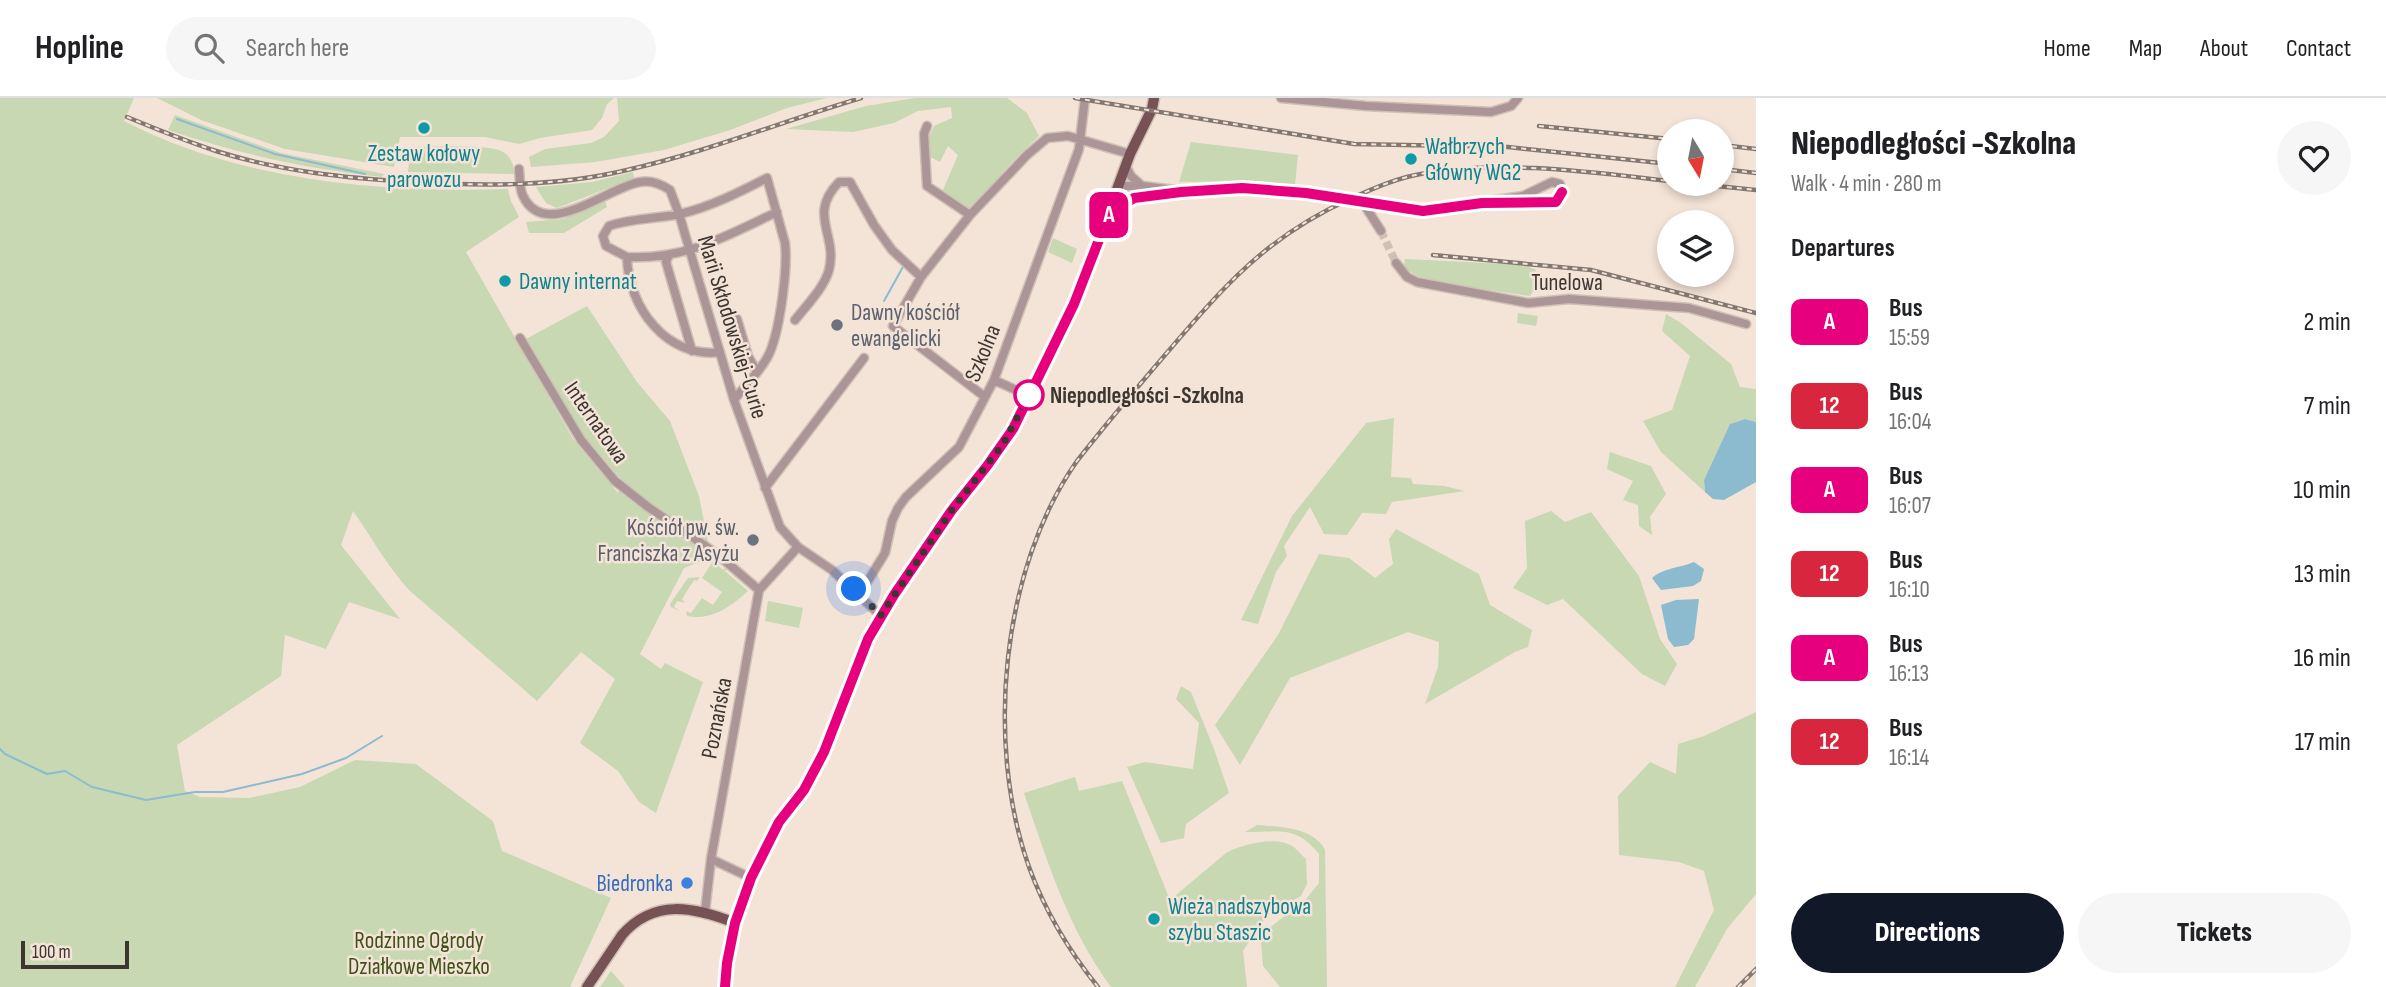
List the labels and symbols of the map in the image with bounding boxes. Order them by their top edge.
north arrow [1657,119,1734,196]
marker: Zestaw kołowy parowozu [416,120,432,136]
place label: Wałbrzych Główny WG2 [1425,133,1521,187]
place label: Zestaw kołowy parowozu [368,140,480,194]
marker: Wałbrzych Główny WG2 [1403,151,1419,167]
line badge: A [1086,192,1132,238]
street label: Marii Skłodowskiej-Curie [691,232,773,422]
place label: Dawny internat [519,268,637,296]
street label: Tunelowa [1531,269,1603,297]
marker: Dawny internat [497,273,513,289]
place label: Dawny kościół ewangelicki [851,299,960,353]
marker: Dawny kościół ewangelicki [829,317,845,333]
street label: Szkolna [959,321,1007,386]
street label: Internatowa [558,376,635,469]
marker: Niepodległości -Szkolna [1014,380,1044,410]
place label: Niepodległości -Szkolna [1050,382,1244,410]
place label: Kościół pw. św. Franciszka z Asyżu [598,514,739,568]
marker: Kościół pw. św. Franciszka z Asyżu [745,532,761,548]
your location [836,571,871,606]
street label: Poznańska [695,675,739,761]
place label: Biedronka [596,870,673,898]
marker: Biedronka [679,875,695,891]
place label: Wieża nadszybowa szybu Staszic [1168,893,1311,947]
marker: Wieża nadszybowa szybu Staszic [1146,911,1162,927]
park label: Rodzinne Ogrody Działkowe Mieszko [348,927,490,981]
scale bar [21,938,130,970]

